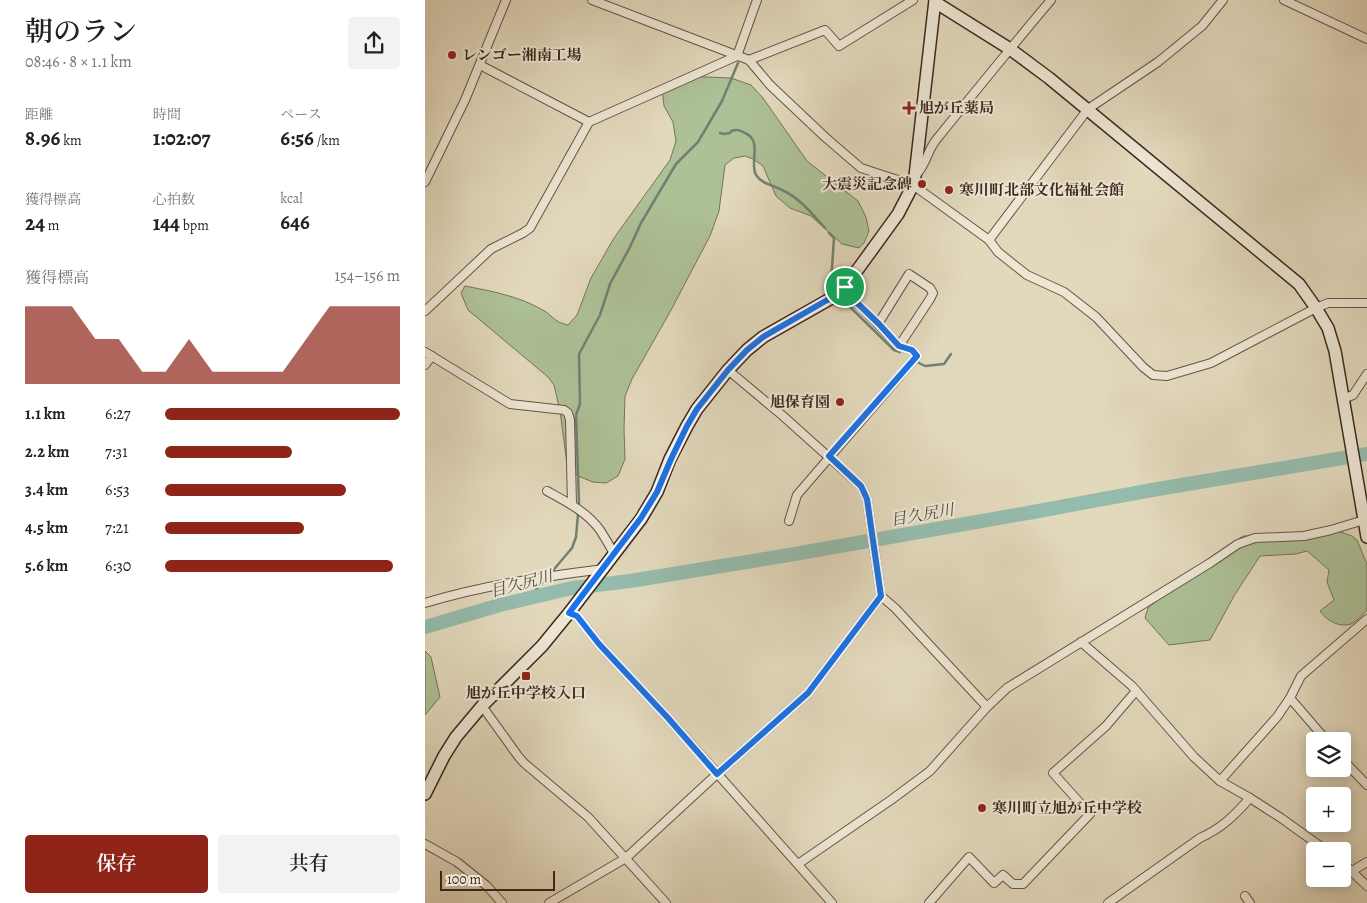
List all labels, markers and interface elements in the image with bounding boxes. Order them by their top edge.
text: 朝のラン [25,13,137,51]
button: share [348,17,400,69]
place label: レンゴー湘南工場 [462,45,582,65]
marker: レンゴー湘南工場 [446,49,458,61]
text: 08:46 · 8 × 1.1 km [25,51,132,73]
place label: 旭が丘薬局 [919,98,994,118]
marker: 旭が丘薬局 [903,102,915,114]
text: 距離 [25,105,53,124]
text: 時間 [153,105,181,124]
text: ペース [280,105,322,124]
text: 8.96 [25,124,60,152]
text: 1:02:07 [153,124,210,152]
text: 6:56 [280,124,314,152]
text: km [60,131,82,150]
text: /km [314,131,340,150]
place label: 大震災記念碑 [822,174,912,194]
marker: 大震災記念碑 [916,178,928,190]
place label: 寒川町北部文化福祉会館 [959,180,1124,200]
marker: 寒川町北部文化福祉会館 [943,184,955,196]
text: kcal [280,189,303,208]
text: 獲得標高 [25,190,81,209]
text: 心拍数 [153,190,195,209]
text: 646 [280,208,310,236]
text: 24 [25,209,45,237]
text: 144 [153,209,180,237]
text: m [45,216,59,235]
text: bpm [180,216,209,235]
text: 154–156 m [334,265,400,287]
pin [824,266,866,308]
text: 獲得標高 [25,267,89,289]
icon: arrive [831,273,859,301]
place label: 旭保育園 [770,392,830,412]
marker: 旭保育園 [834,396,846,408]
text: 1.1 km [25,403,65,425]
text: 6:27 [105,403,131,425]
text: 2.2 km [25,441,69,463]
text: 7:31 [105,441,128,463]
text: 3.4 km [25,479,68,501]
text: 6:53 [105,479,130,501]
water label: 目久尻川 [889,498,958,531]
text: 4.5 km [25,517,68,539]
text: 7:21 [105,517,129,539]
text: 5.6 km [25,555,68,577]
text: 6:30 [105,555,131,577]
water label: 目久尻川 [487,565,557,603]
marker: 旭が丘中学校入口 [520,670,532,682]
place label: 旭が丘中学校入口 [466,683,586,703]
map controls [1306,732,1351,887]
button: layers [1306,732,1351,777]
button: + [1306,787,1351,832]
place label: 寒川町立旭が丘中学校 [992,798,1142,818]
marker: 寒川町立旭が丘中学校 [976,802,988,814]
button: 保存 [25,835,208,893]
button: 共有 [218,835,400,893]
button: − [1306,842,1351,887]
scale bar [440,868,555,891]
text: 100 m [447,870,481,889]

